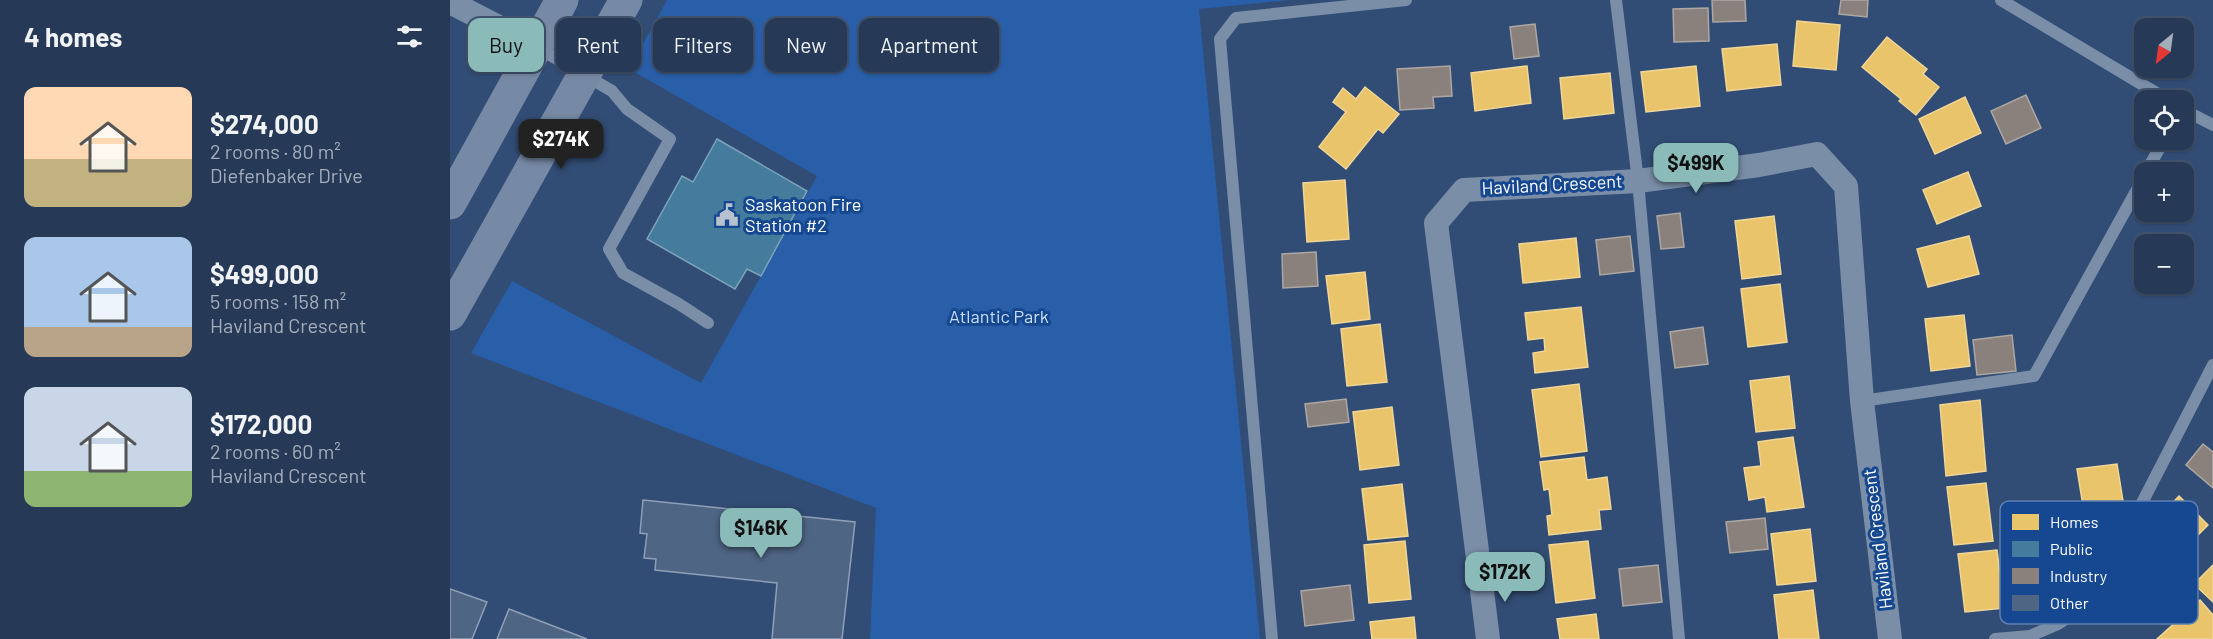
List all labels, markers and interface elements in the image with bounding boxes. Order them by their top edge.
chip: Buy [468,18,544,72]
chip: Rent [556,18,641,72]
chip: Filters [653,18,753,72]
chip: New [765,18,847,72]
chip: Apartment [859,18,999,72]
north arrow [2134,18,2194,78]
map controls [2134,18,2194,294]
icon: filters [393,20,426,53]
text: 4 homes [24,21,122,52]
button: locate [2134,90,2194,150]
text: $274,000 [210,108,319,139]
icon: home [72,111,144,183]
pin: $274K [519,119,603,170]
text: $274K [532,126,590,150]
text: 2 rooms · 80 m² [210,139,341,163]
pin: $499K [1654,143,1738,194]
text: $499K [1667,150,1725,174]
button: + [2134,162,2194,222]
text: Diefenbaker Drive [210,163,363,187]
street label: Haviland Crescent [1481,169,1623,199]
place label: Saskatoon Fire Station #2 [745,193,861,236]
public building icon: Saskatoon Fire Station #2 [714,202,740,228]
button: − [2134,234,2194,294]
text: $499,000 [210,258,319,289]
icon: home [72,261,144,333]
text: 5 rooms · 158 m² [210,289,346,313]
park label: Atlantic Park [949,305,1049,327]
text: Haviland Crescent [210,313,367,337]
text: $172,000 [210,408,312,439]
icon: home [72,411,144,483]
text: 2 rooms · 60 m² [210,439,341,463]
text: Haviland Crescent [210,463,367,487]
street label: Haviland Crescent [1857,468,1897,610]
legend [2000,501,2198,624]
pin: $146K [719,508,803,559]
text: Homes [2050,512,2098,531]
text: $146K [734,515,788,539]
text: Public [2050,539,2093,558]
pin: $172K [1463,552,1547,603]
text: $172K [1479,559,1531,583]
text: Industry [2050,566,2108,585]
text: Other [2050,593,2089,612]

